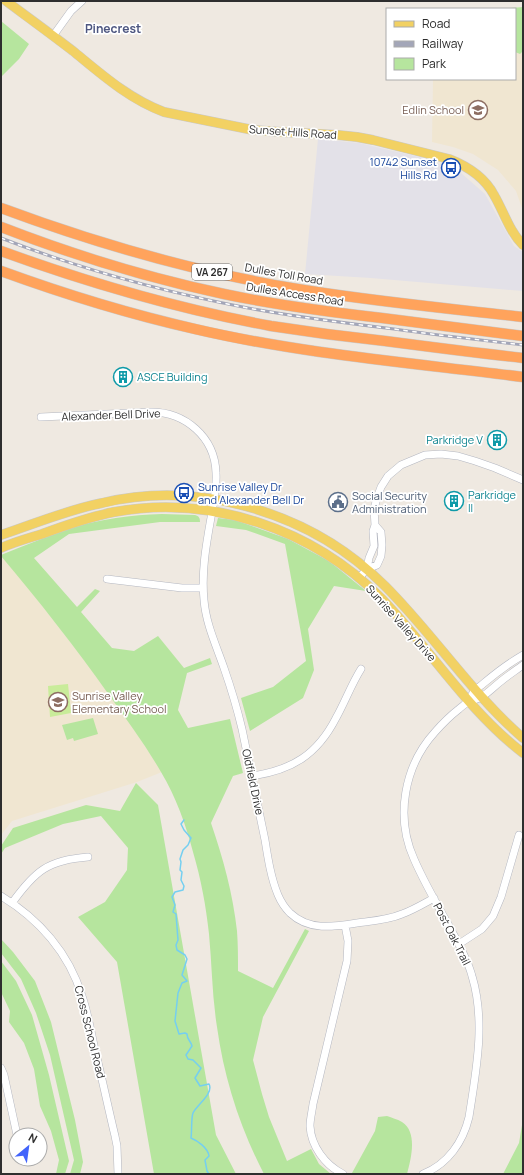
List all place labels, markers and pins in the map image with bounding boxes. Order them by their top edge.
school or university icon: Edlin School [467,99,489,121]
place label: Edlin School [402,102,464,117]
place label: 10742 Sunset Hills Rd [370,154,437,182]
bus stop icon: 10742 Sunset Hills Rd [440,157,462,179]
building icon: ASCE Building [112,366,134,388]
place label: ASCE Building [137,369,207,384]
building icon: Parkridge V [486,429,508,451]
place label: Parkridge V [426,432,483,447]
place label: Sunrise Valley Dr and Alexander Bell Dr [198,479,304,507]
bus stop icon: Sunrise Valley Dr and Alexander Bell Dr [173,482,195,504]
place label: Parkridge II [468,487,516,515]
place label: Social Security Administration [352,488,427,516]
building icon: Parkridge II [443,490,465,512]
public building icon: Social Security Administration [327,491,349,513]
place label: Sunrise Valley Elementary School [72,688,167,716]
school or university icon: Sunrise Valley Elementary School [47,691,69,713]

